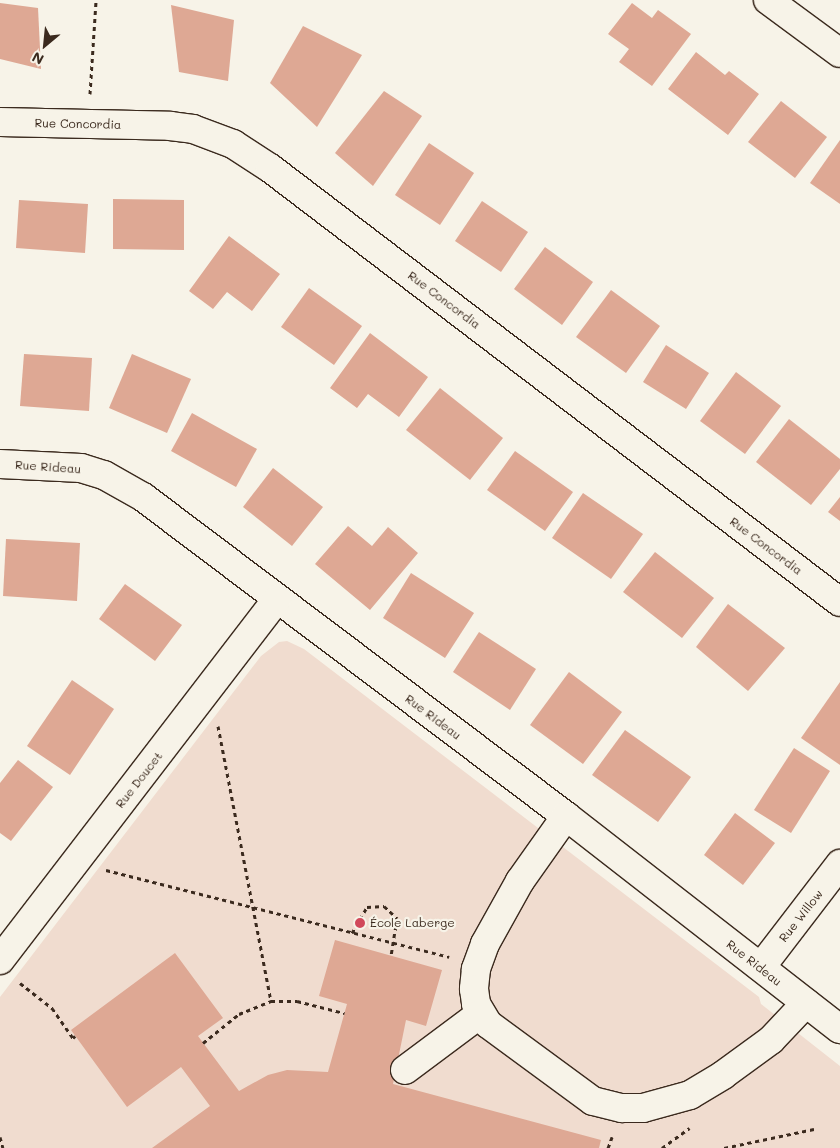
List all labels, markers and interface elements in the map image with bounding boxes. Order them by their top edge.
north arrow [20,20,70,70]
text: N [29,48,47,70]
street label: Rue Concordia [34,116,122,132]
street label: Rue Concordia [405,268,483,332]
street label: Rue Rideau [15,458,81,476]
street label: Rue Concordia [727,514,805,578]
street label: Rue Rideau [402,691,464,743]
street label: Rue Doucet [113,749,165,811]
street label: Rue Willow [776,887,826,945]
place label: École Laberge [370,916,455,930]
marker: École Laberge [354,917,366,929]
street label: Rue Rideau [724,937,784,989]

